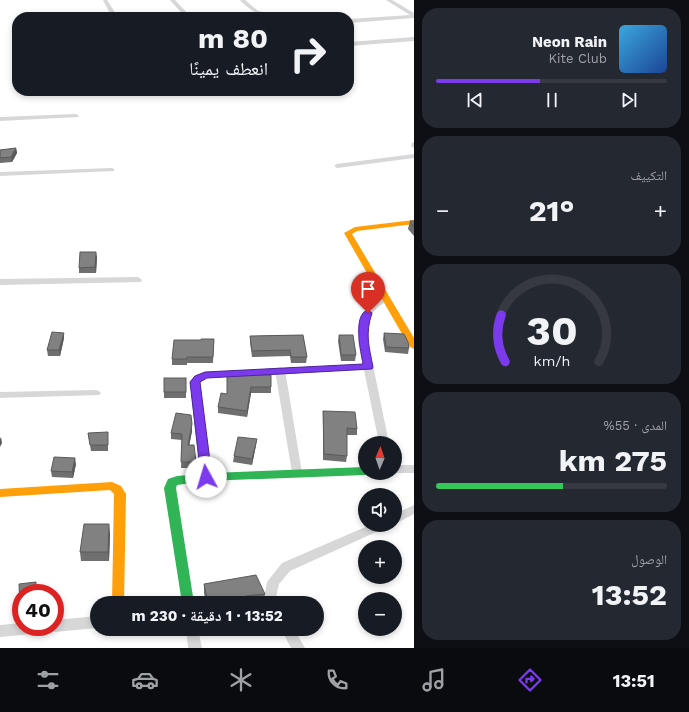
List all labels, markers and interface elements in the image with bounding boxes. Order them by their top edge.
text: 80 m [198,22,268,55]
icon: right [282,28,334,80]
text: Neon Rain [532,33,607,51]
text: Kite Club [549,51,607,66]
text: انعطف يمينًا [189,58,268,79]
icon: previous [464,89,486,111]
icon: pause [541,89,563,111]
icon: next [618,89,640,111]
text: التكييف [631,168,667,183]
text: 21° [529,193,574,228]
text: − [436,198,449,223]
text: + [654,198,667,223]
pin [351,272,385,313]
icon: arrive [357,278,379,300]
text: 30 [526,306,577,355]
text: km/h [533,353,570,369]
text: المدى · 55% [603,418,667,433]
north arrow [358,436,402,480]
map controls [358,436,402,636]
text: 275 km [559,443,667,478]
position arrow [185,456,227,498]
button: sound [358,488,402,532]
button: + [358,540,402,584]
text: الوصول [631,552,667,567]
text: 13:52 [592,577,667,612]
speed limit sign: 40 [12,584,64,636]
button: − [358,592,402,636]
text: 13:52 · 1 دقيقة · 230 m [131,607,283,625]
icon: filters [34,666,62,694]
icon: car [131,666,159,694]
icon: climate [227,666,255,694]
icon: phone [323,666,351,694]
icon: music [420,666,448,694]
icon: directions [516,666,544,694]
text: 13:51 [613,670,655,691]

